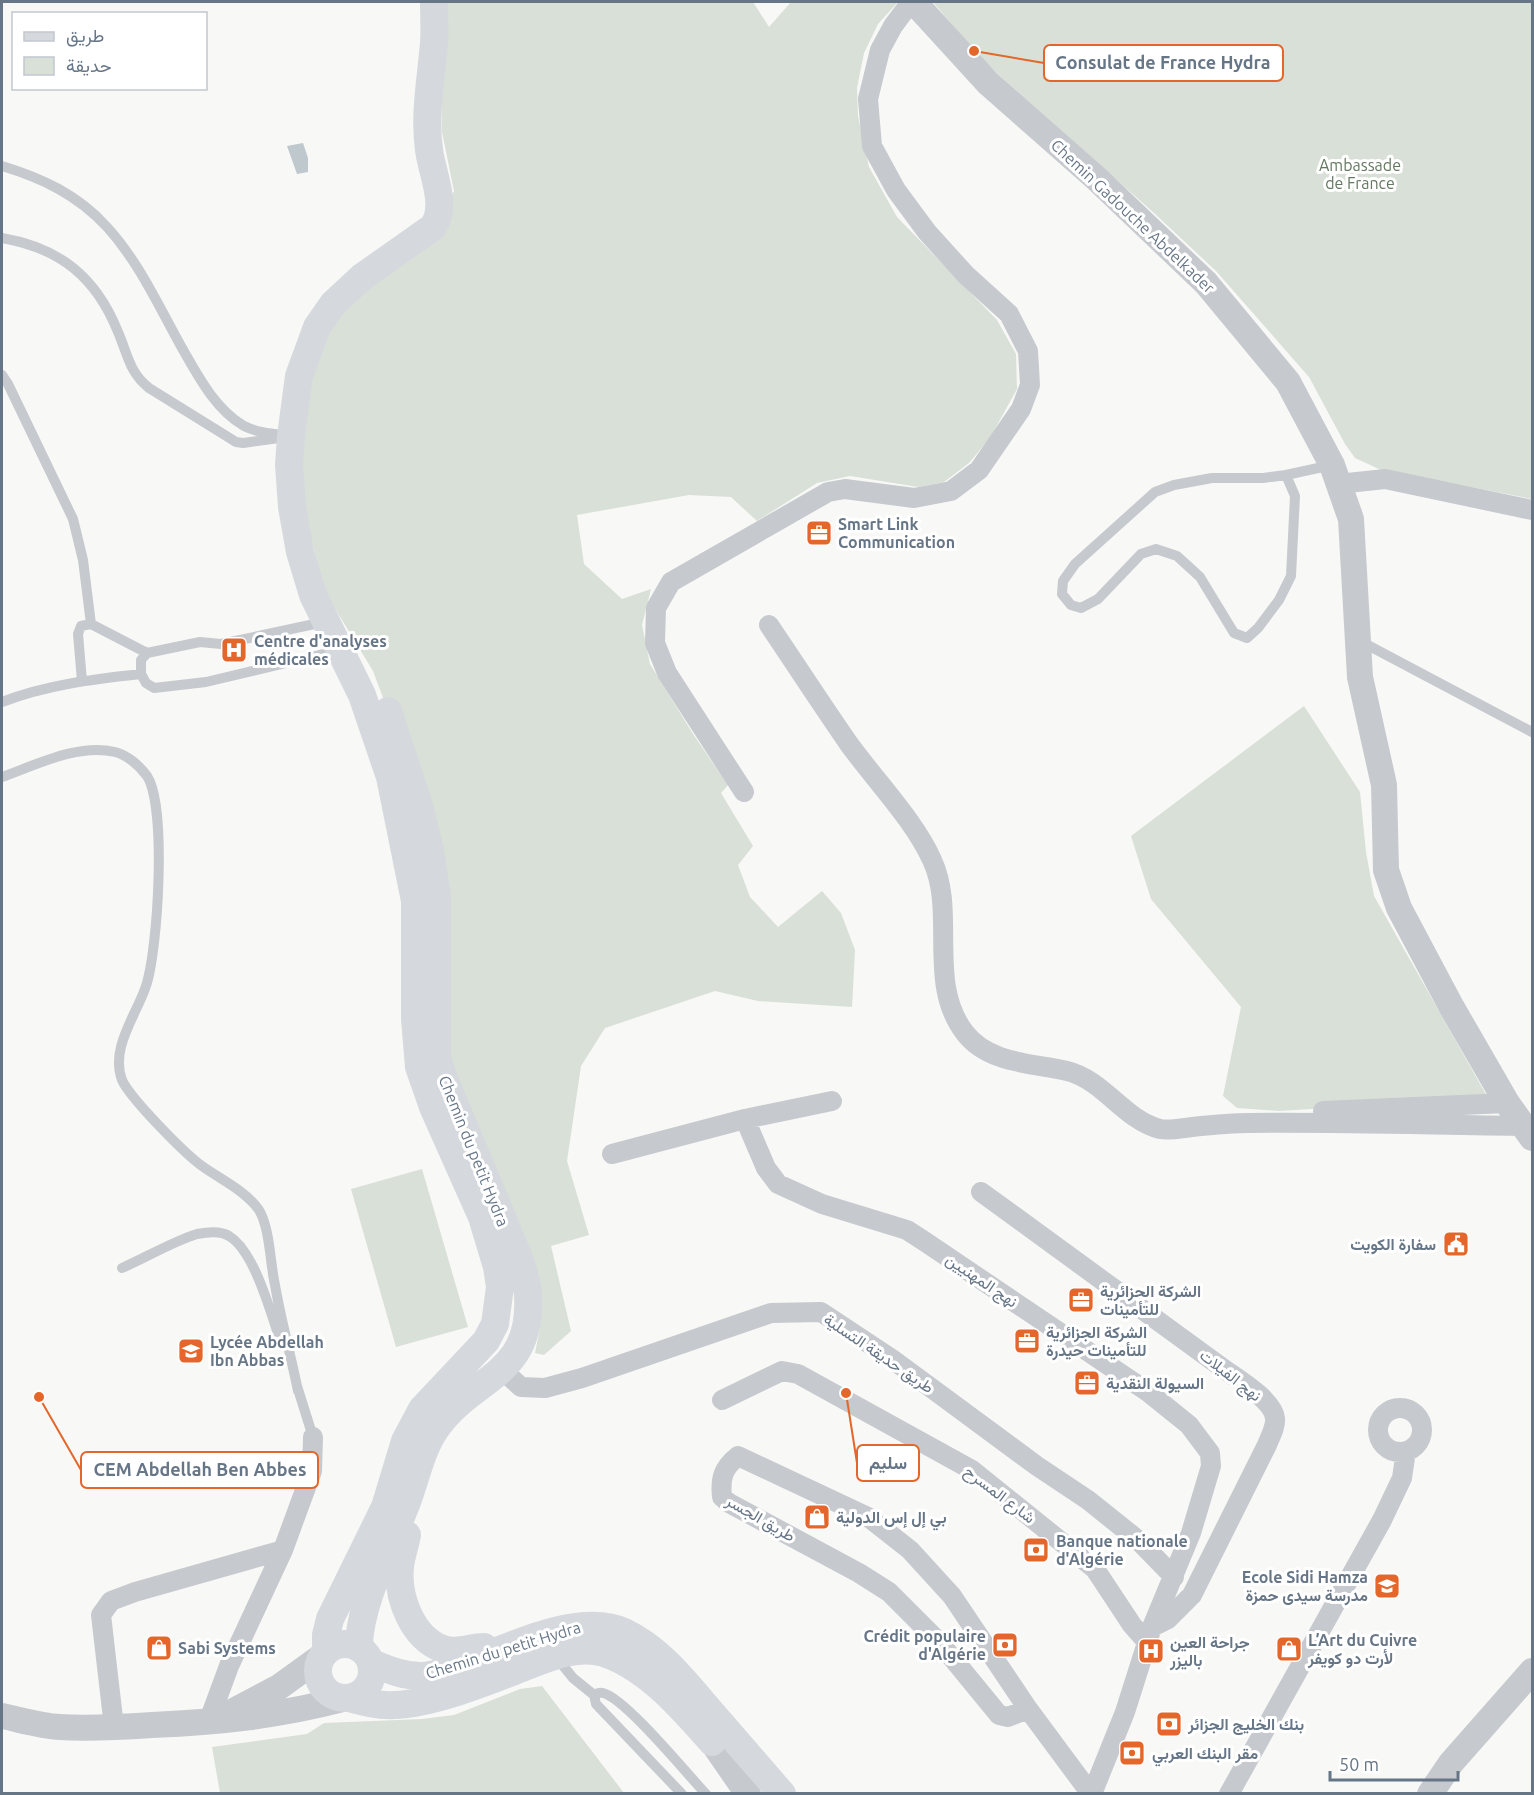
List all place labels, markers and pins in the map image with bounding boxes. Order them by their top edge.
callout: Consulat de France Hydra [1044,45,1283,81]
place label: Smart Link Communication [838,515,955,551]
office icon: Smart Link Communication [804,518,834,548]
place label: Centre d'analyses médicales [254,632,387,668]
hospital icon: Centre d'analyses médicales [219,635,249,665]
public building icon: سفارة الكويت [1441,1229,1471,1259]
place label: سفارة الكويت [1350,1235,1436,1255]
place label: الشركة الجزائرية للتأمينات [1100,1282,1201,1319]
office icon: الشركة الجزائرية للتأمينات [1066,1285,1096,1315]
place label: الشركة الجزائرية للتأمينات حيدرة [1046,1323,1147,1361]
office icon: الشركة الجزائرية للتأمينات حيدرة [1012,1326,1042,1356]
place label: Lycée Abdellah Ibn Abbas [210,1333,324,1369]
school or university icon: Lycée Abdellah Ibn Abbas [176,1336,206,1366]
office icon: السيولة النقدية [1072,1368,1102,1398]
place label: السيولة النقدية [1106,1374,1204,1394]
callout: سليم [857,1445,919,1481]
callout: CEM Abdellah Ben Abbes [81,1452,318,1488]
shop icon: بي إل إس الدولية [802,1502,832,1532]
place label: بي إل إس الدولية [836,1508,947,1531]
place label: Banque nationale d'Algérie [1056,1532,1188,1568]
bank icon: Banque nationale d'Algérie [1021,1535,1051,1565]
place label: Ecole Sidi Hamza مدرسة سيدى حمزة [1242,1568,1368,1606]
school or university icon: Ecole Sidi Hamza مدرسة سيدى حمزة [1372,1571,1402,1601]
place label: Crédit populaire d'Algérie [863,1627,986,1663]
bank icon: Crédit populaire d'Algérie [990,1630,1020,1660]
place label: L’Art du Cuivre لأرت دو كويفر [1307,1631,1417,1669]
shop icon: Sabi Systems [144,1633,174,1663]
place label: جراحة العين باليزر [1169,1633,1250,1671]
shop icon: L’Art du Cuivre لأرت دو كويفر [1274,1634,1304,1664]
hospital icon: جراحة العين باليزر [1136,1636,1166,1666]
place label: Sabi Systems [178,1639,276,1657]
bank icon: بنك الخليج الجزائر [1154,1709,1184,1739]
place label: بنك الخليج الجزائر [1187,1715,1304,1736]
bank icon: مقر البنك العربي [1117,1738,1147,1768]
place label: مقر البنك العربي [1152,1744,1258,1767]

